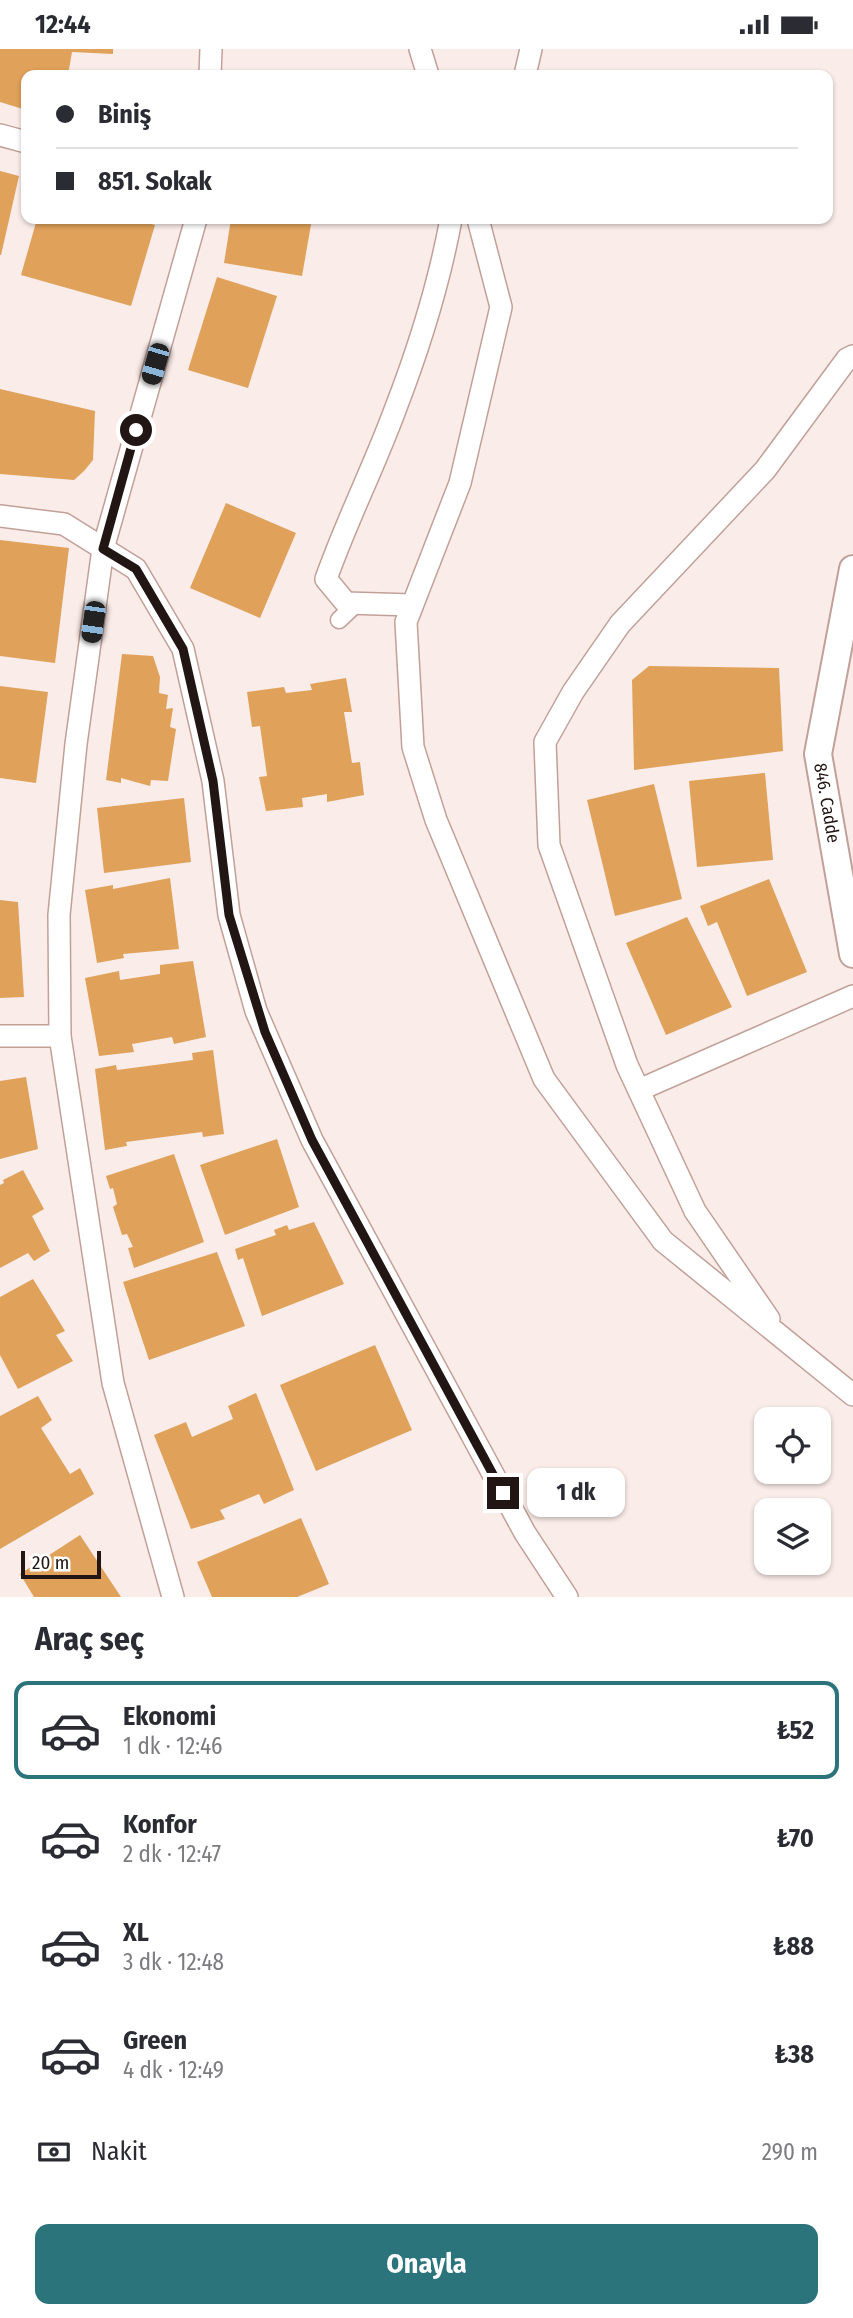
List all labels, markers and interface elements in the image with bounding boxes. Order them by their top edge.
text: 12:44 [35,9,91,40]
text: Biniş [98,99,151,130]
text: 851. Sokak [98,166,212,197]
car [140,341,171,387]
route start [120,414,152,446]
car [80,600,107,644]
street label: 846. Cadde [809,761,845,845]
map controls [754,1407,831,1575]
button: locate [754,1407,831,1484]
callout: 1 dk [528,1469,626,1517]
route end [487,1477,519,1509]
text: 1 dk [557,1478,595,1506]
button: layers [754,1498,831,1575]
scale bar [21,1548,102,1580]
text: 20 m [32,1551,69,1574]
text: Araç seç [35,1620,144,1658]
icon: car [39,1699,102,1762]
text: Ekonomi [123,1701,216,1732]
text: ₺52 [776,1715,814,1746]
text: 1 dk · 12:46 [123,1732,223,1760]
icon: car [39,1807,102,1870]
text: Konfor [123,1809,197,1840]
text: ₺70 [777,1823,814,1854]
text: 2 dk · 12:47 [123,1840,221,1868]
icon: car [39,1915,102,1978]
text: XL [123,1917,149,1948]
text: ₺88 [773,1931,814,1962]
text: 3 dk · 12:48 [123,1948,224,1976]
icon: car [39,2023,102,2086]
text: Green [123,2025,187,2056]
text: ₺38 [774,2039,814,2070]
text: 4 dk · 12:49 [123,2056,224,2084]
icon: cash [35,2133,73,2171]
text: Nakit [91,2136,147,2167]
text: 290 m [762,2138,818,2166]
button: Onayla [35,2224,818,2304]

